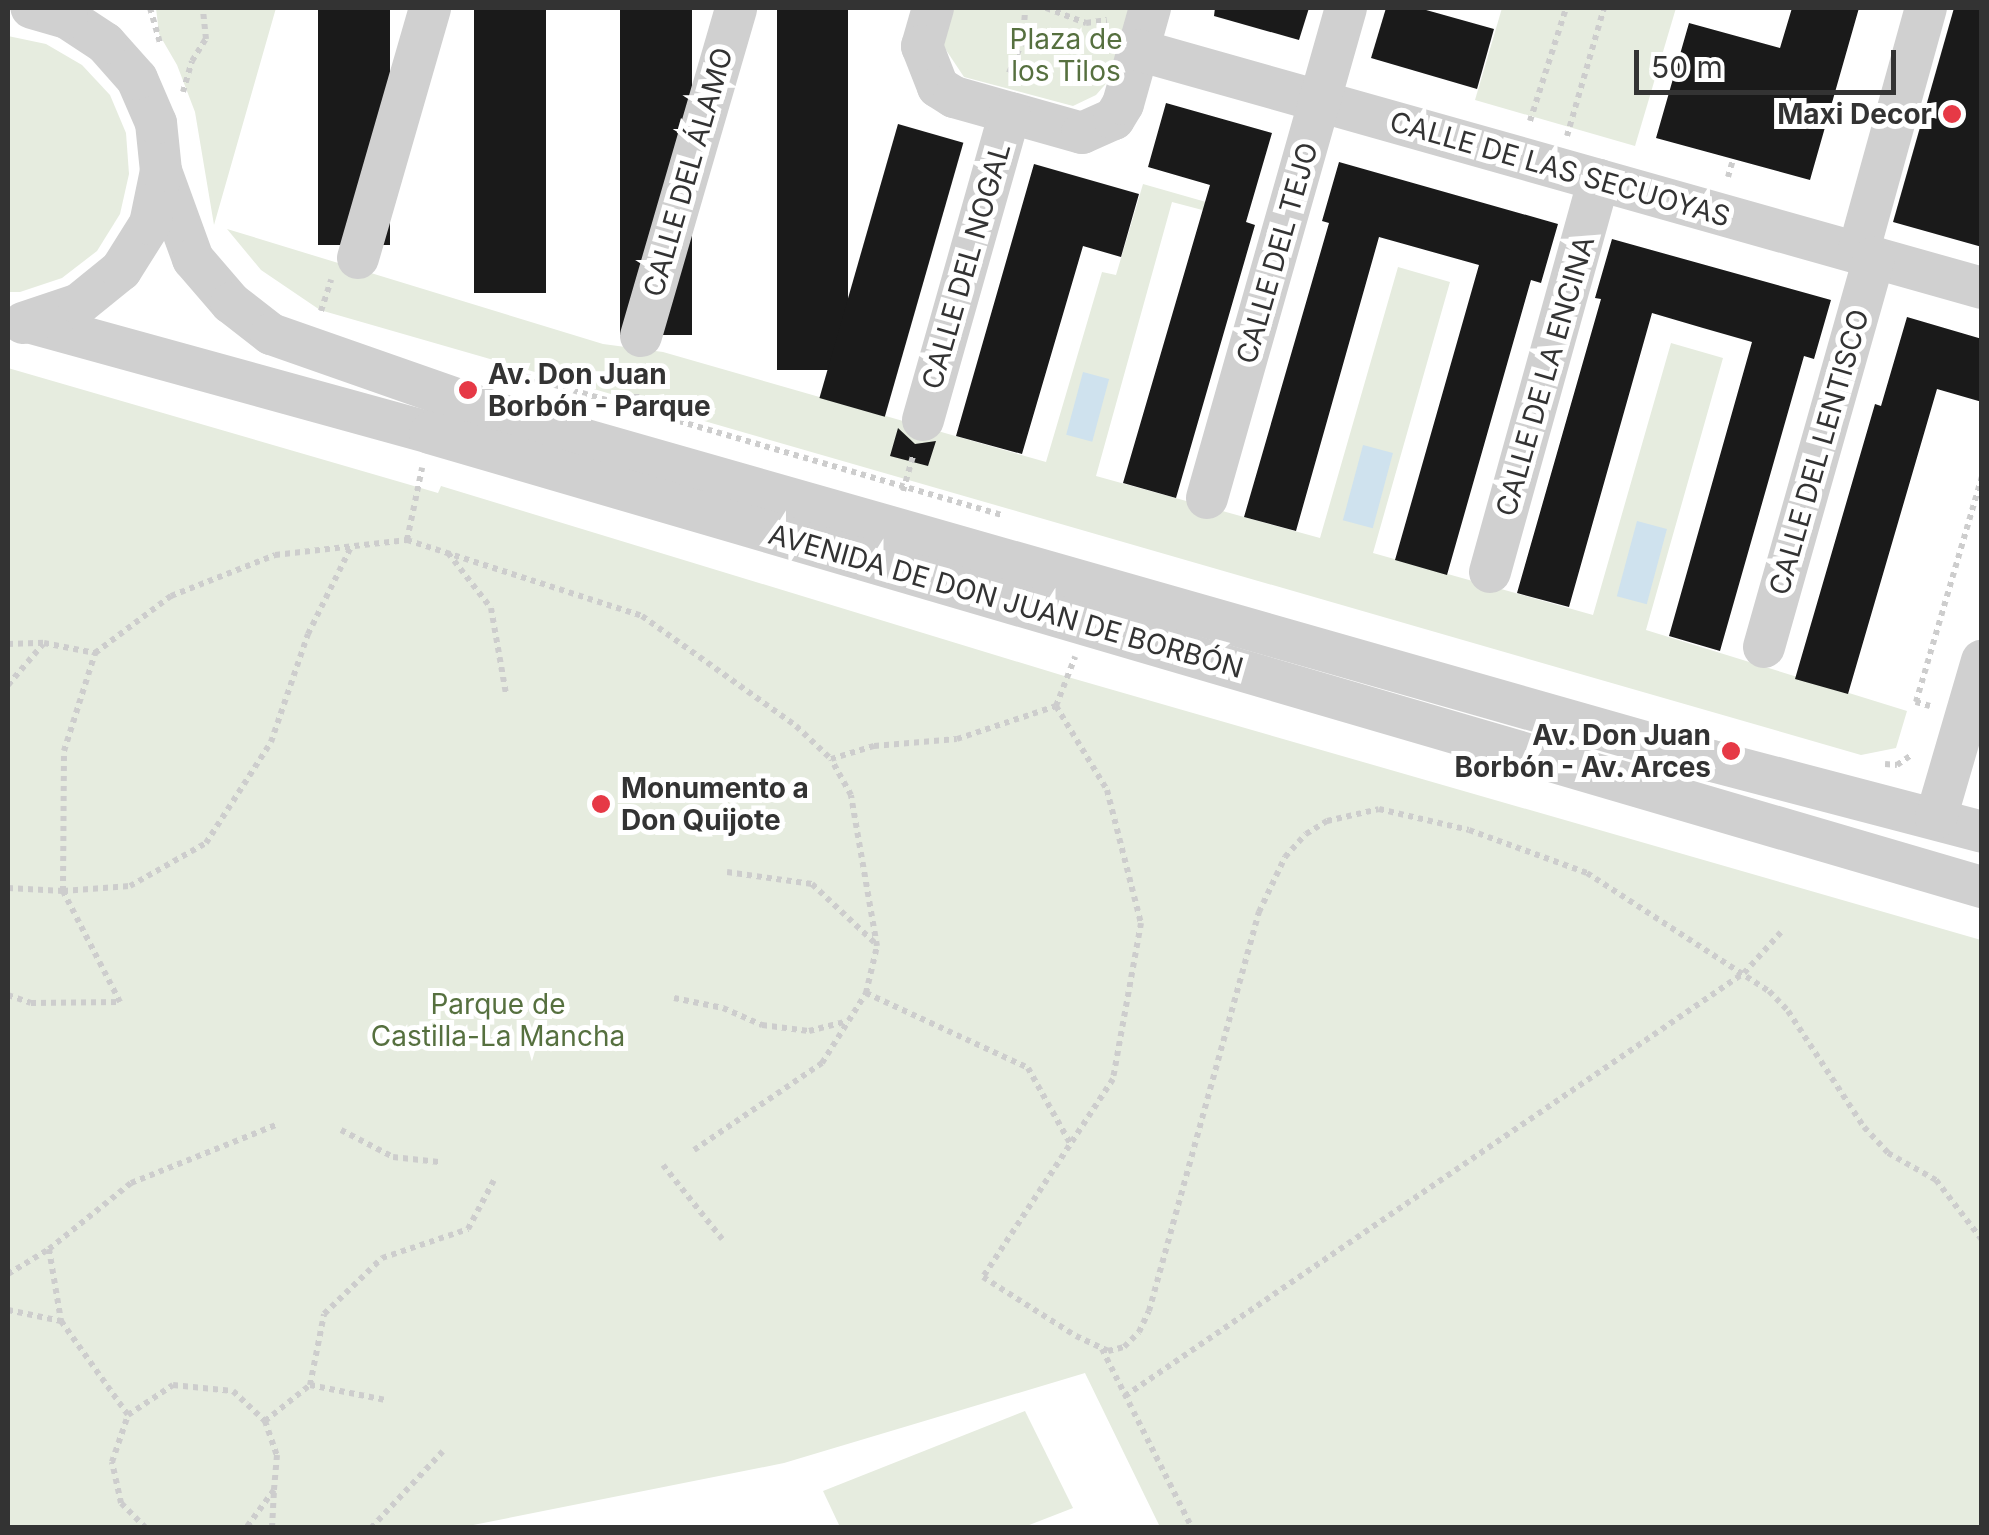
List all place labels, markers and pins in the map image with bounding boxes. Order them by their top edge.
place label: Maxi Decor [1777,97,1932,131]
marker: Maxi Decor [1941,103,1963,125]
place label: Av. Don Juan Borbón - Parque [488,357,711,423]
marker: Av. Don Juan Borbón - Parque [457,379,479,401]
place label: Av. Don Juan Borbón - Av. Arces [1454,718,1711,784]
marker: Av. Don Juan Borbón - Av. Arces [1720,740,1742,762]
place label: Monumento a Don Quijote [621,771,809,837]
marker: Monumento a Don Quijote [590,793,612,815]

